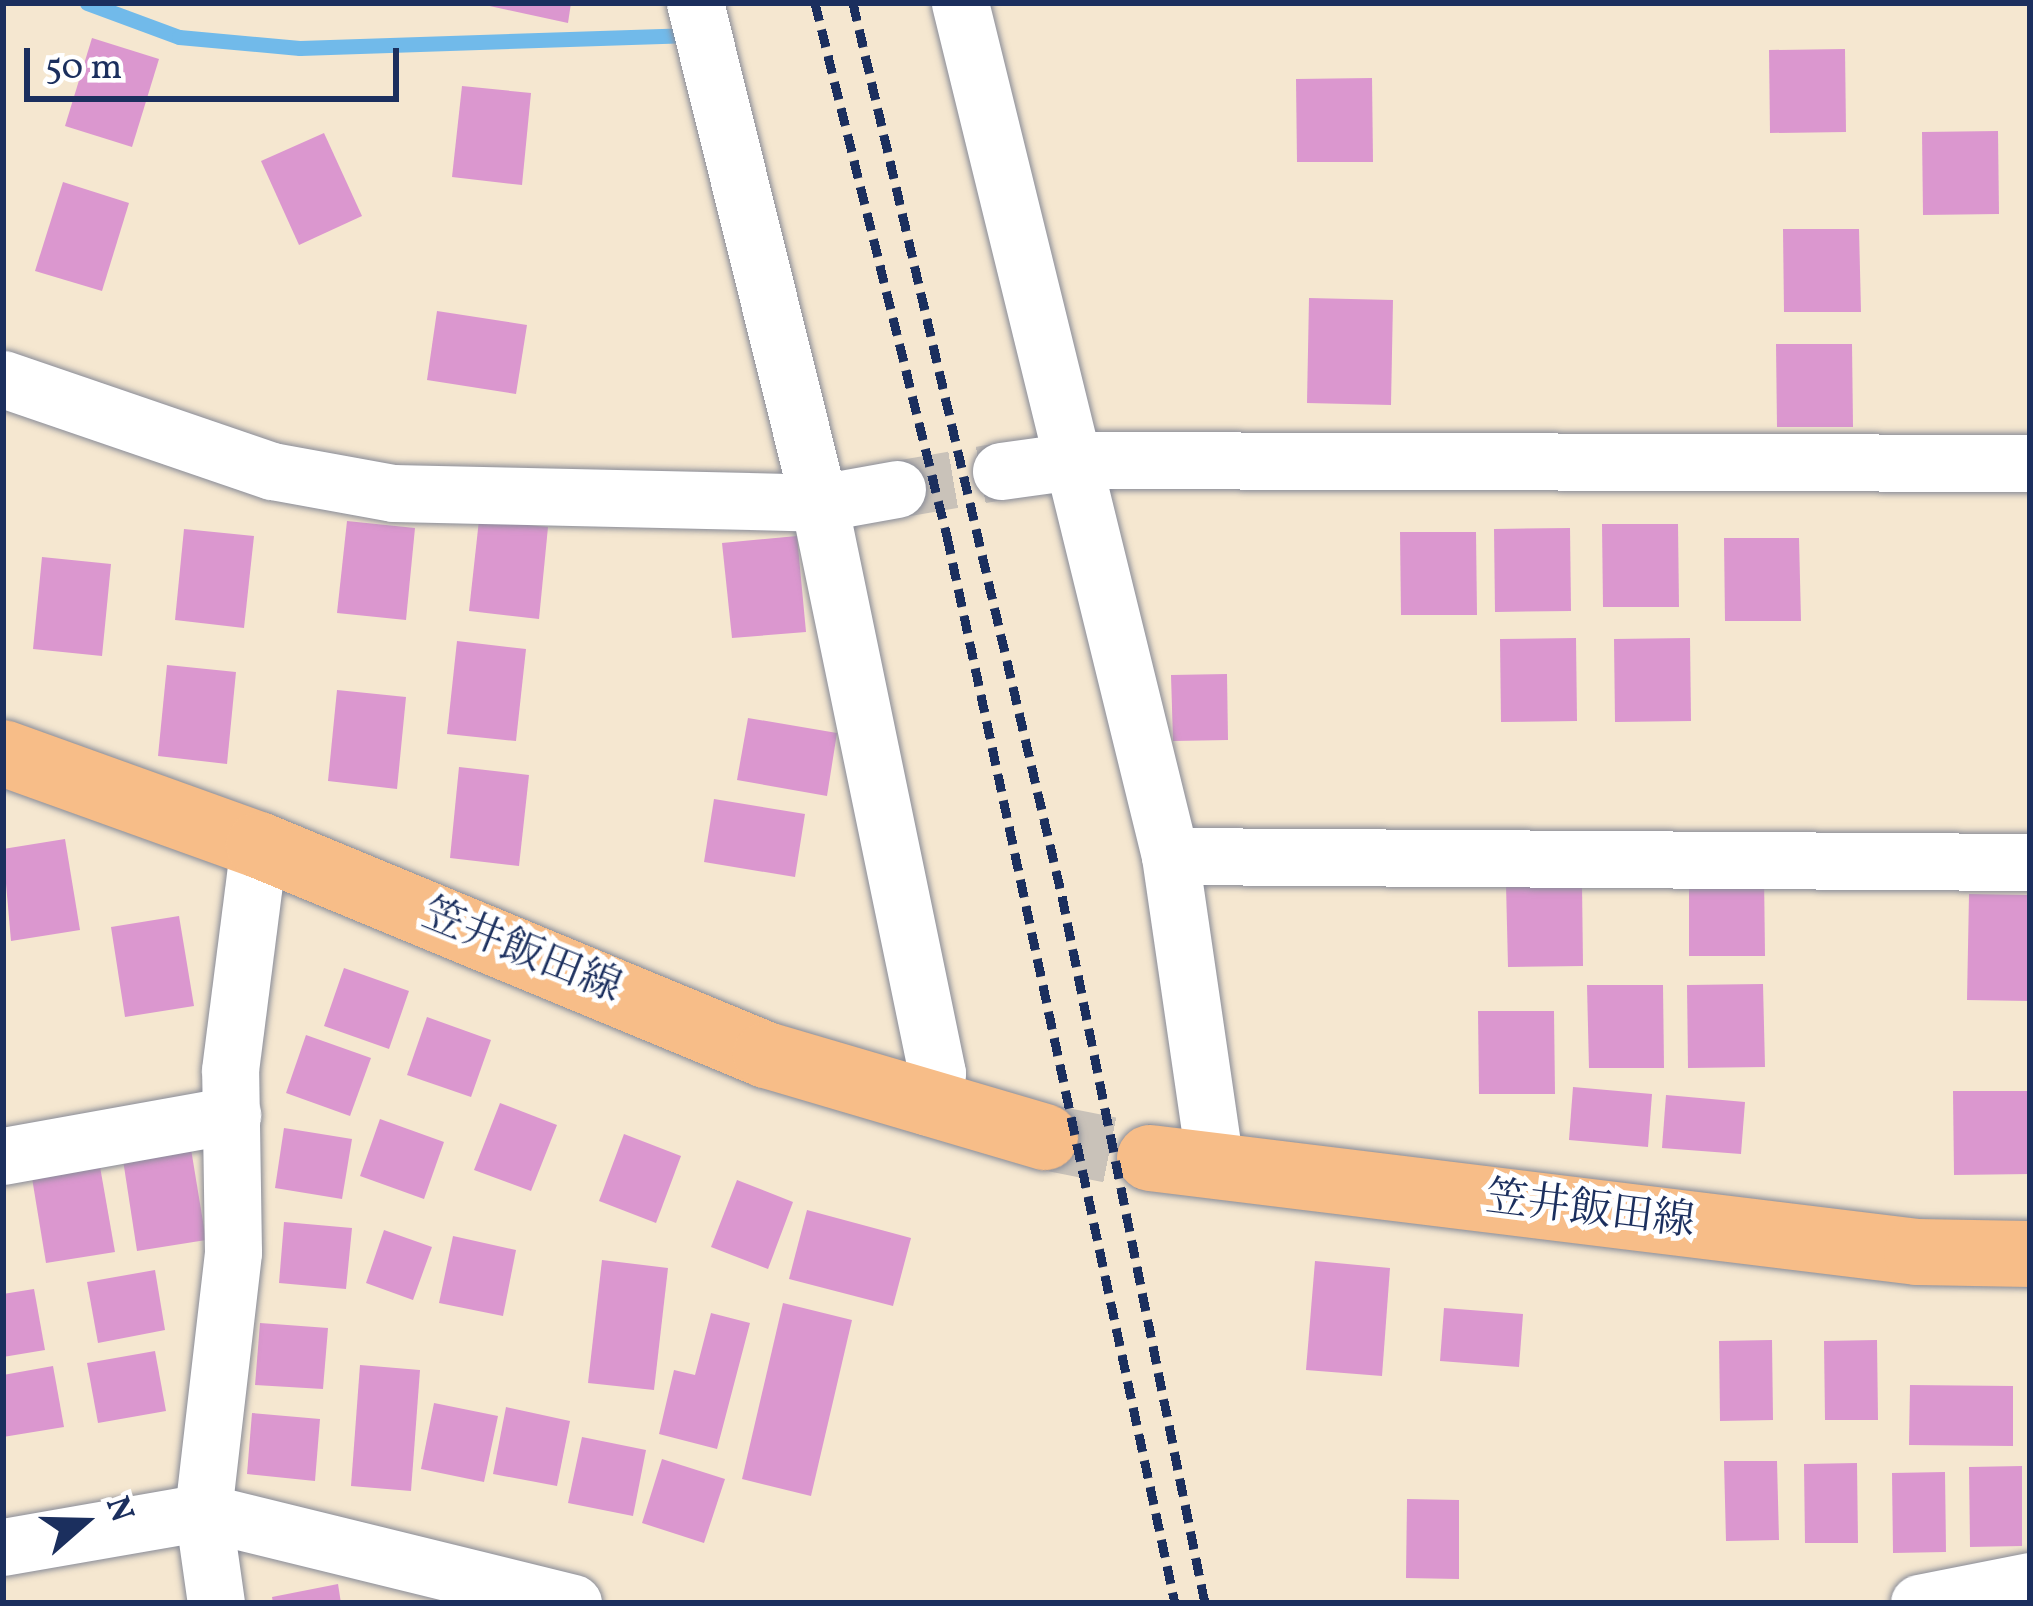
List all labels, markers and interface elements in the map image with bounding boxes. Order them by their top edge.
scale bar [30,24,405,98]
text: 50 m [45,44,122,94]
street label: 笠井飯田線 [414,890,628,1016]
street label: 笠井飯田線 [1483,1174,1697,1250]
north arrow [24,1462,144,1582]
text: N [92,1491,144,1529]

